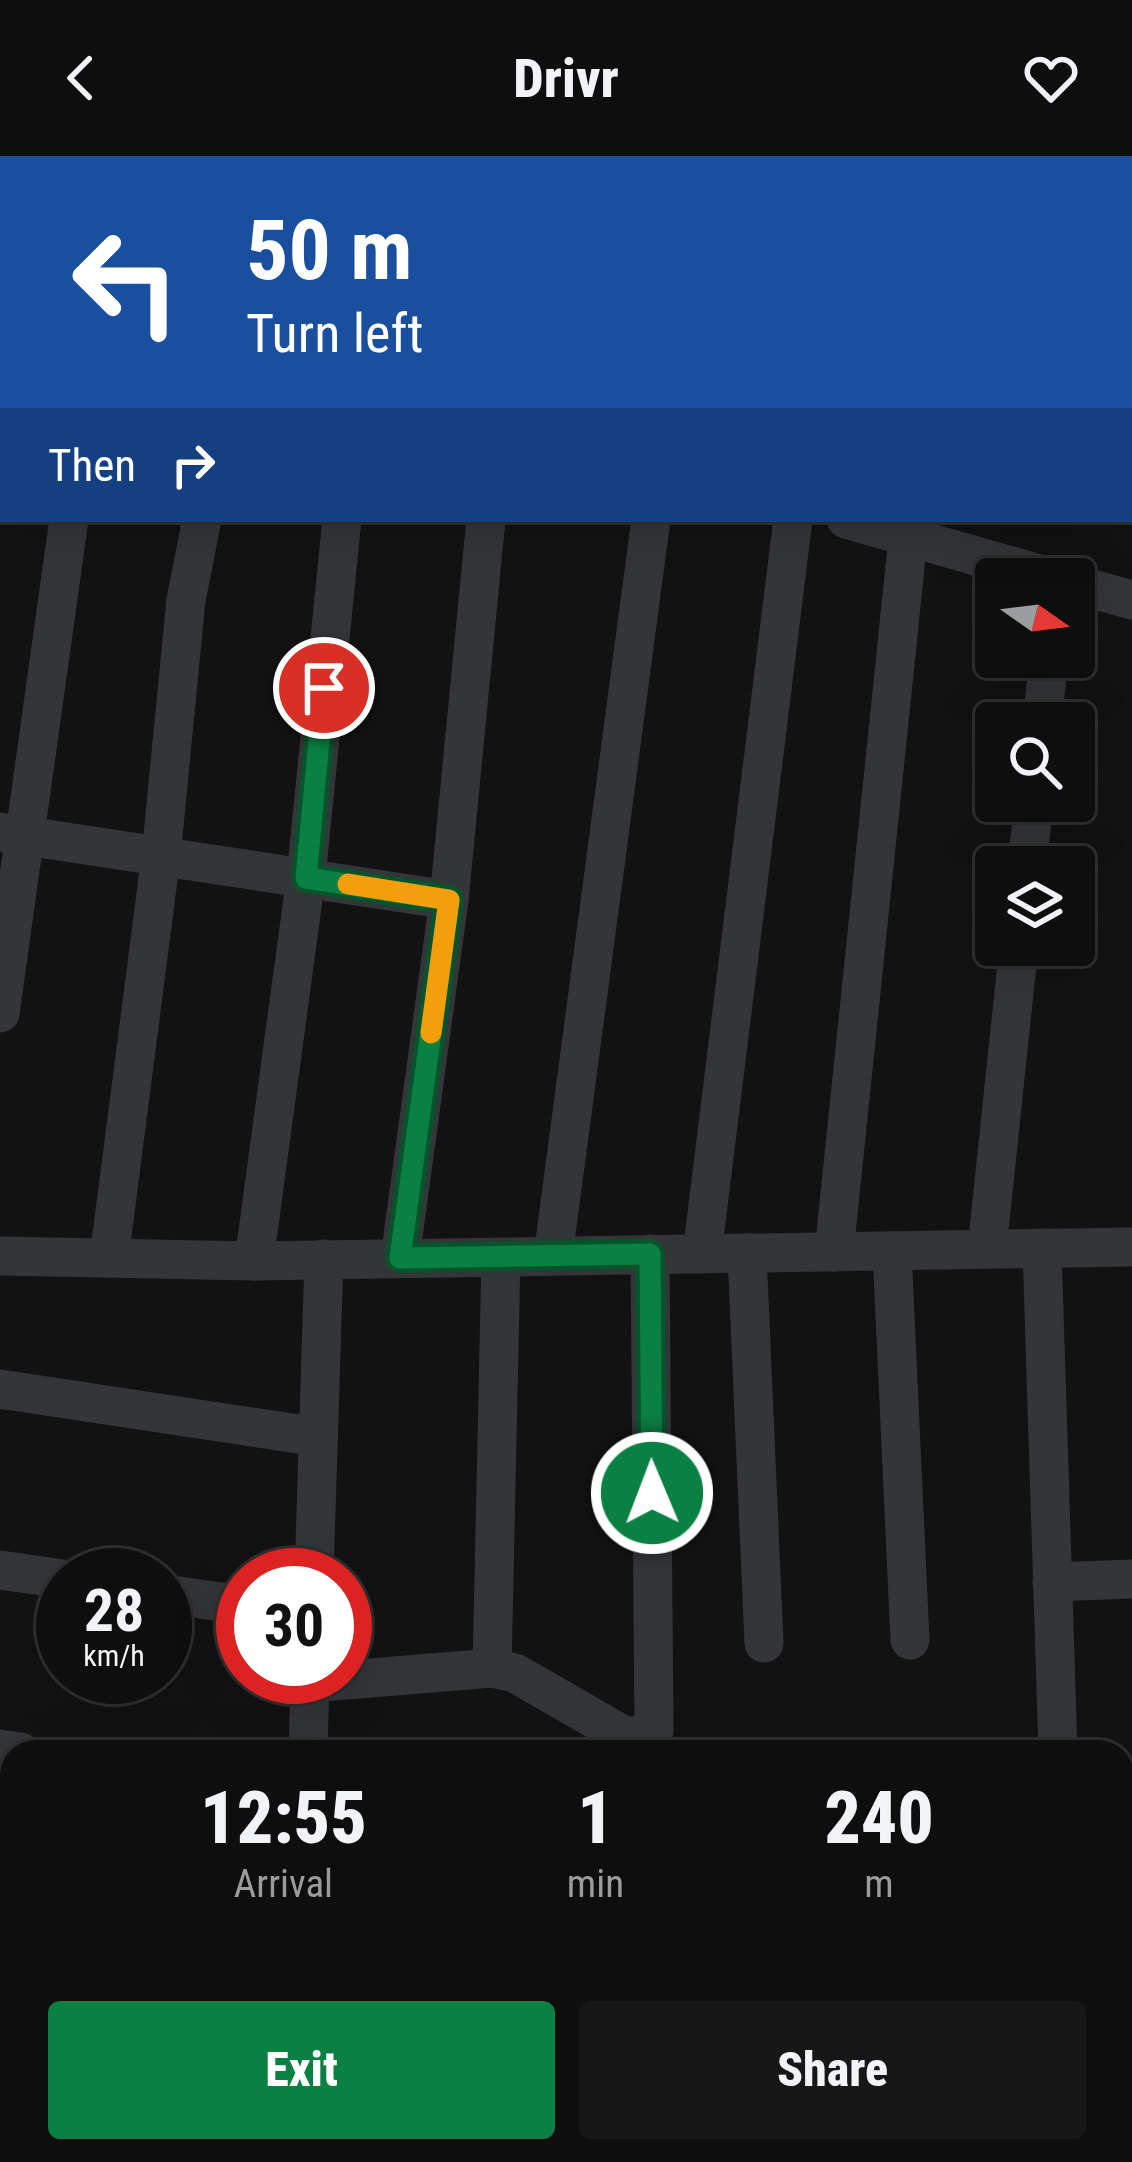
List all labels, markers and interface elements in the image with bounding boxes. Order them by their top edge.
icon: back [48,45,114,111]
icon: heart [1018,45,1084,111]
text: Drivr [513,47,619,110]
text: 50 m [246,201,413,300]
icon: left [48,204,204,360]
text: Turn left [246,302,423,365]
icon: right [160,432,226,498]
text: Then [48,439,136,492]
north arrow [975,558,1095,678]
map controls [975,558,1095,966]
pin [273,637,375,739]
icon: arrive [291,655,357,721]
button: search [975,702,1095,822]
button: layers [975,846,1095,966]
position arrow [589,1430,715,1556]
speed limit sign: 30 [216,1548,372,1704]
text: 28 [84,1575,144,1646]
text: km/h [83,1638,145,1673]
text: 12:55 [200,1776,367,1861]
text: 1 [577,1776,614,1861]
text: 240 [824,1776,934,1861]
text: Arrival [234,1861,333,1907]
text: min [567,1861,624,1907]
text: m [864,1861,894,1907]
button: Exit [48,2001,555,2139]
button: Share [579,2001,1086,2139]

